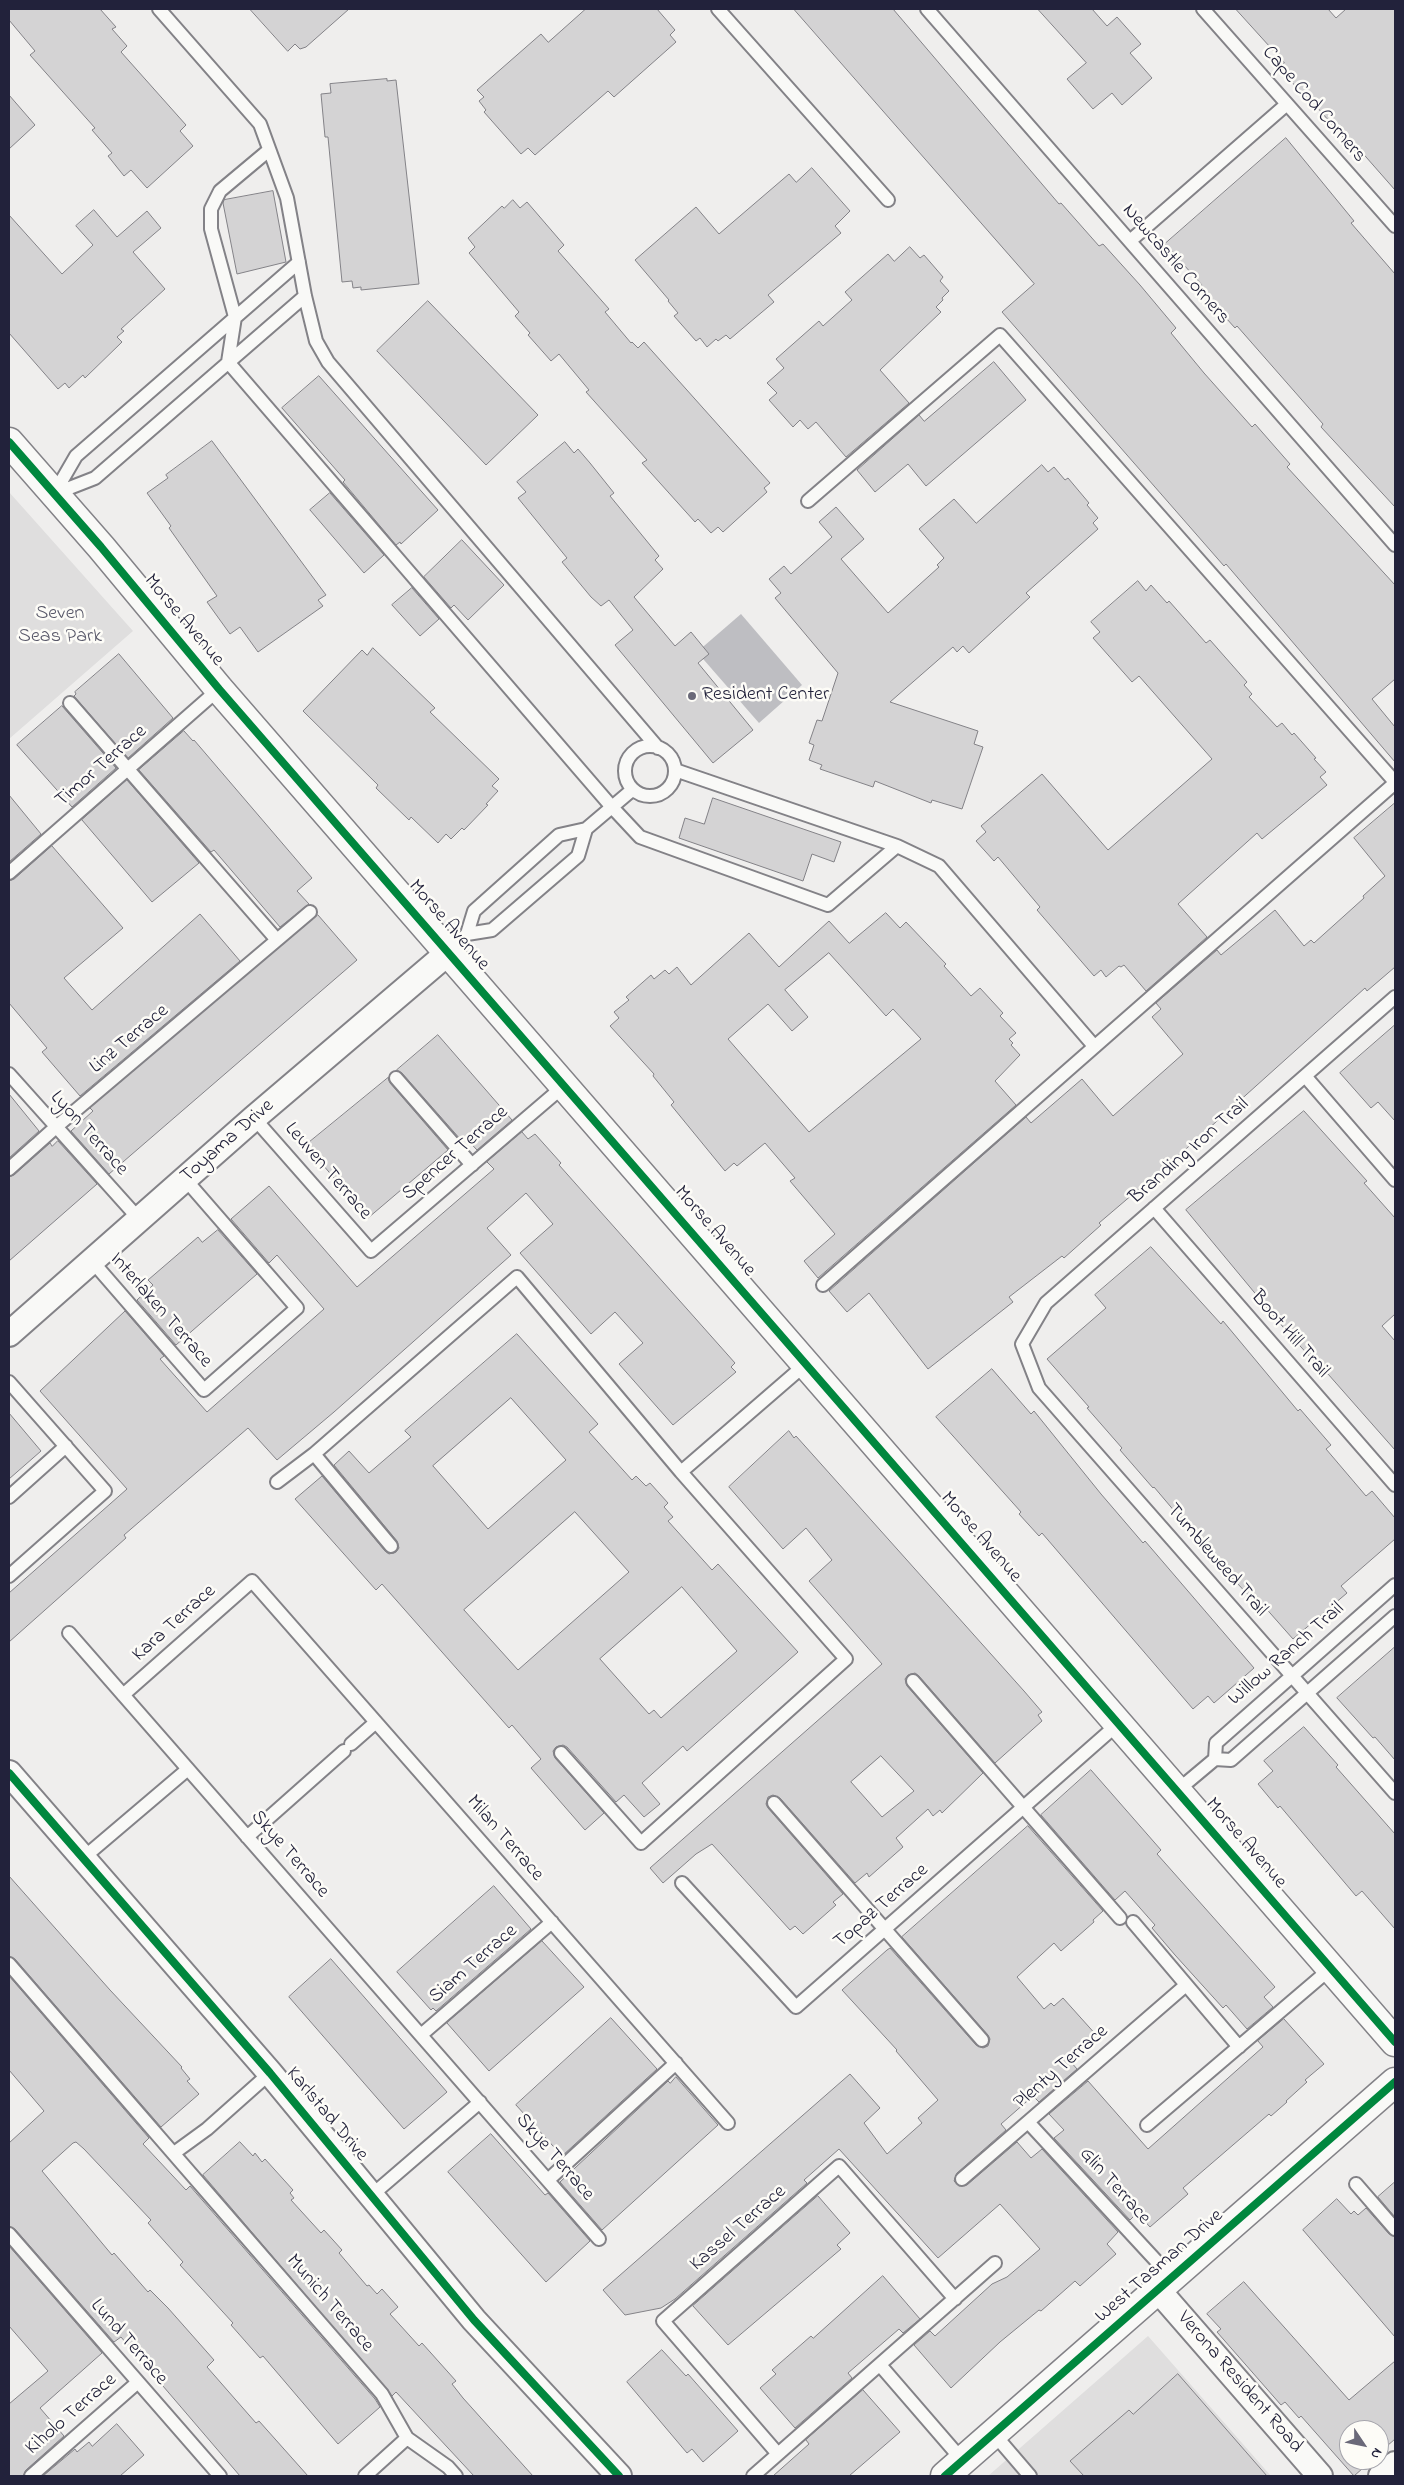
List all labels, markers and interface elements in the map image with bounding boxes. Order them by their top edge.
street label: Cape Cod Corners [1256,42,1370,168]
street label: Newcastle Corners [1116,200,1234,330]
street label: Morse Avenue [138,570,228,672]
park label: Seven Seas Park [18,603,102,650]
place label: Resident Center [702,684,829,708]
marker: Resident Center [686,690,698,702]
street label: Timor Terrace [51,721,153,813]
street label: Morse Avenue [402,876,494,976]
street label: Linz Terrace [86,1000,174,1080]
street label: Lyon Terrace [44,1087,132,1181]
street label: Branding Iron Trail [1125,1094,1255,1210]
street label: Toyama Drive [176,1095,280,1189]
street label: Spencer Terrace [398,1101,514,1207]
street label: Leuven Terrace [278,1118,376,1226]
street label: Morse Avenue [668,1182,760,1282]
street label: Interlaken Terrace [103,1249,217,1373]
street label: Boot Hill Trail [1244,1286,1334,1384]
street label: Morse Avenue [934,1488,1026,1588]
street label: Tumbleweed Trail [1160,1499,1272,1623]
street label: Kara Terrace [128,1580,222,1668]
street label: Willow Ranch Trail [1224,1598,1350,1712]
street label: Milan Terrace [460,1791,548,1887]
street label: Morse Avenue [1199,1794,1291,1894]
street label: Skye Terrace [244,1806,334,1904]
street label: Topaz Terrace [830,1859,934,1955]
street label: Siam Terrace [425,1920,523,2010]
street label: Plenty Terrace [1010,2021,1114,2115]
street label: Karlstad Drive [280,2063,372,2167]
street label: Skye Terrace [509,2109,599,2207]
street label: Glin Terrace [1073,2143,1155,2231]
street label: Kassel Terrace [686,2181,792,2277]
street label: West Tasman Drive [1091,2205,1229,2329]
street label: Munich Terrace [280,2250,378,2358]
street label: Lund Terrace [84,2295,172,2391]
street label: Verona Resident Road [1171,2307,1307,2459]
street label: Kiholo Terrace [22,2369,122,2461]
north arrow [1339,2420,1389,2470]
text: N [1365,2443,1387,2463]

